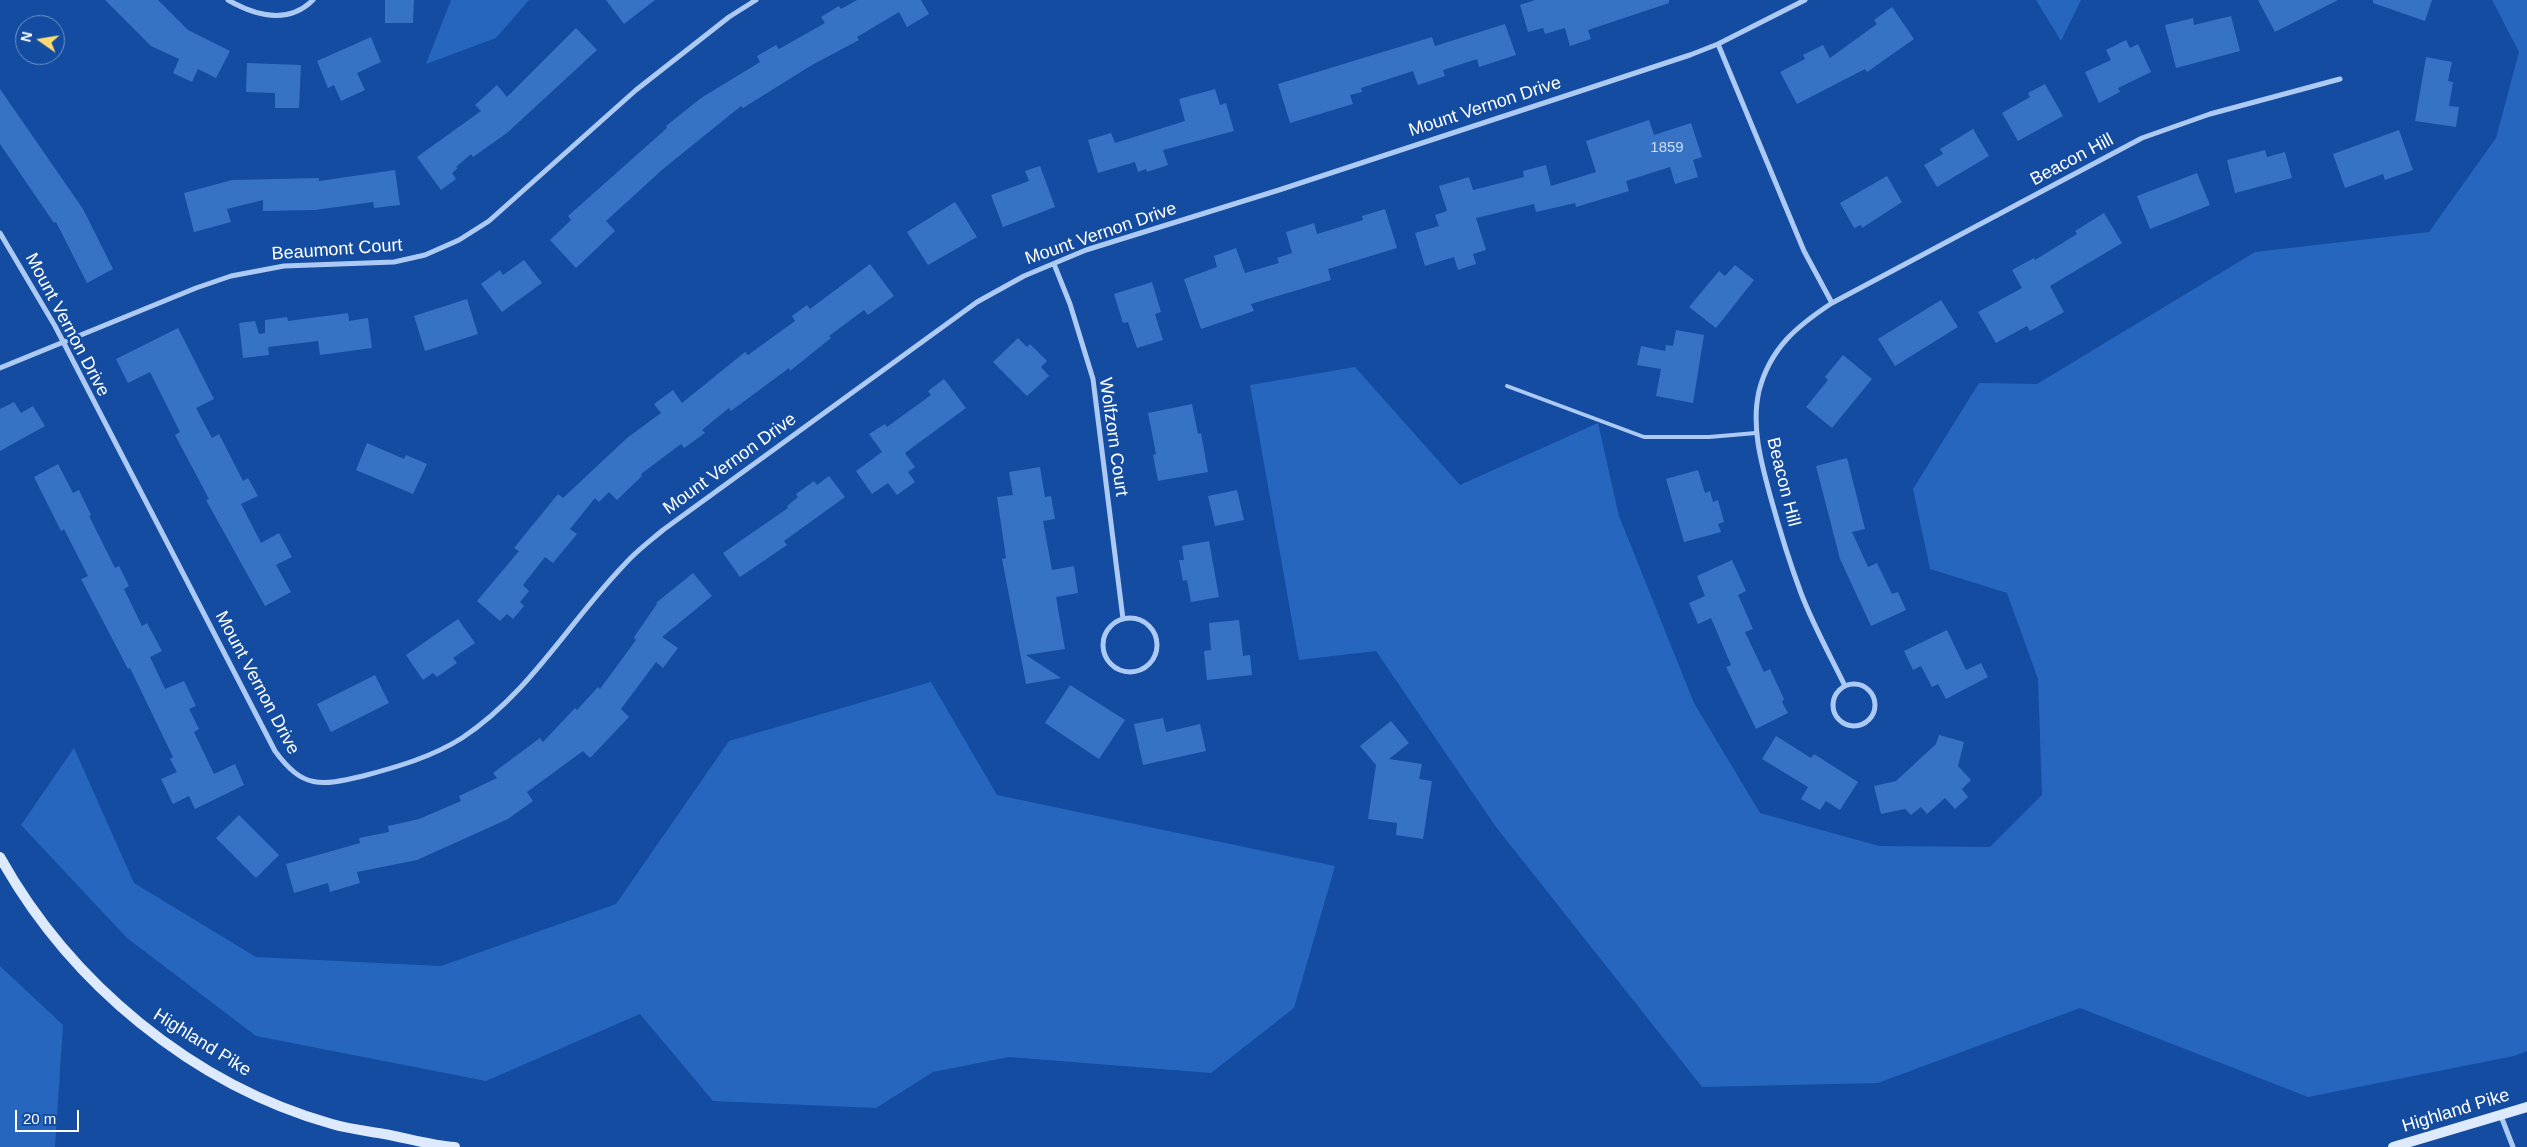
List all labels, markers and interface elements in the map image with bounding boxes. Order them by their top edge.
north arrow [15,15,65,65]
text: N [17,30,35,44]
street label: Mount Vernon Drive [1406,72,1564,142]
street label: Beacon Hill [2027,129,2117,191]
house number: 1859 [1650,139,1684,157]
street label: Mount Vernon Drive [1022,198,1180,270]
street label: Beaumont Court [271,235,403,265]
street label: Mount Vernon Drive [20,250,114,400]
street label: Wolfzorn Court [1094,376,1132,498]
street label: Mount Vernon Drive [659,409,801,519]
street label: Beacon Hill [1762,435,1804,529]
street label: Mount Vernon Drive [210,608,304,758]
street label: Highland Pike [149,1004,255,1082]
street label: Highland Pike [2400,1084,2512,1138]
scale bar [18,1100,81,1132]
text: 20 m [23,1110,56,1127]

